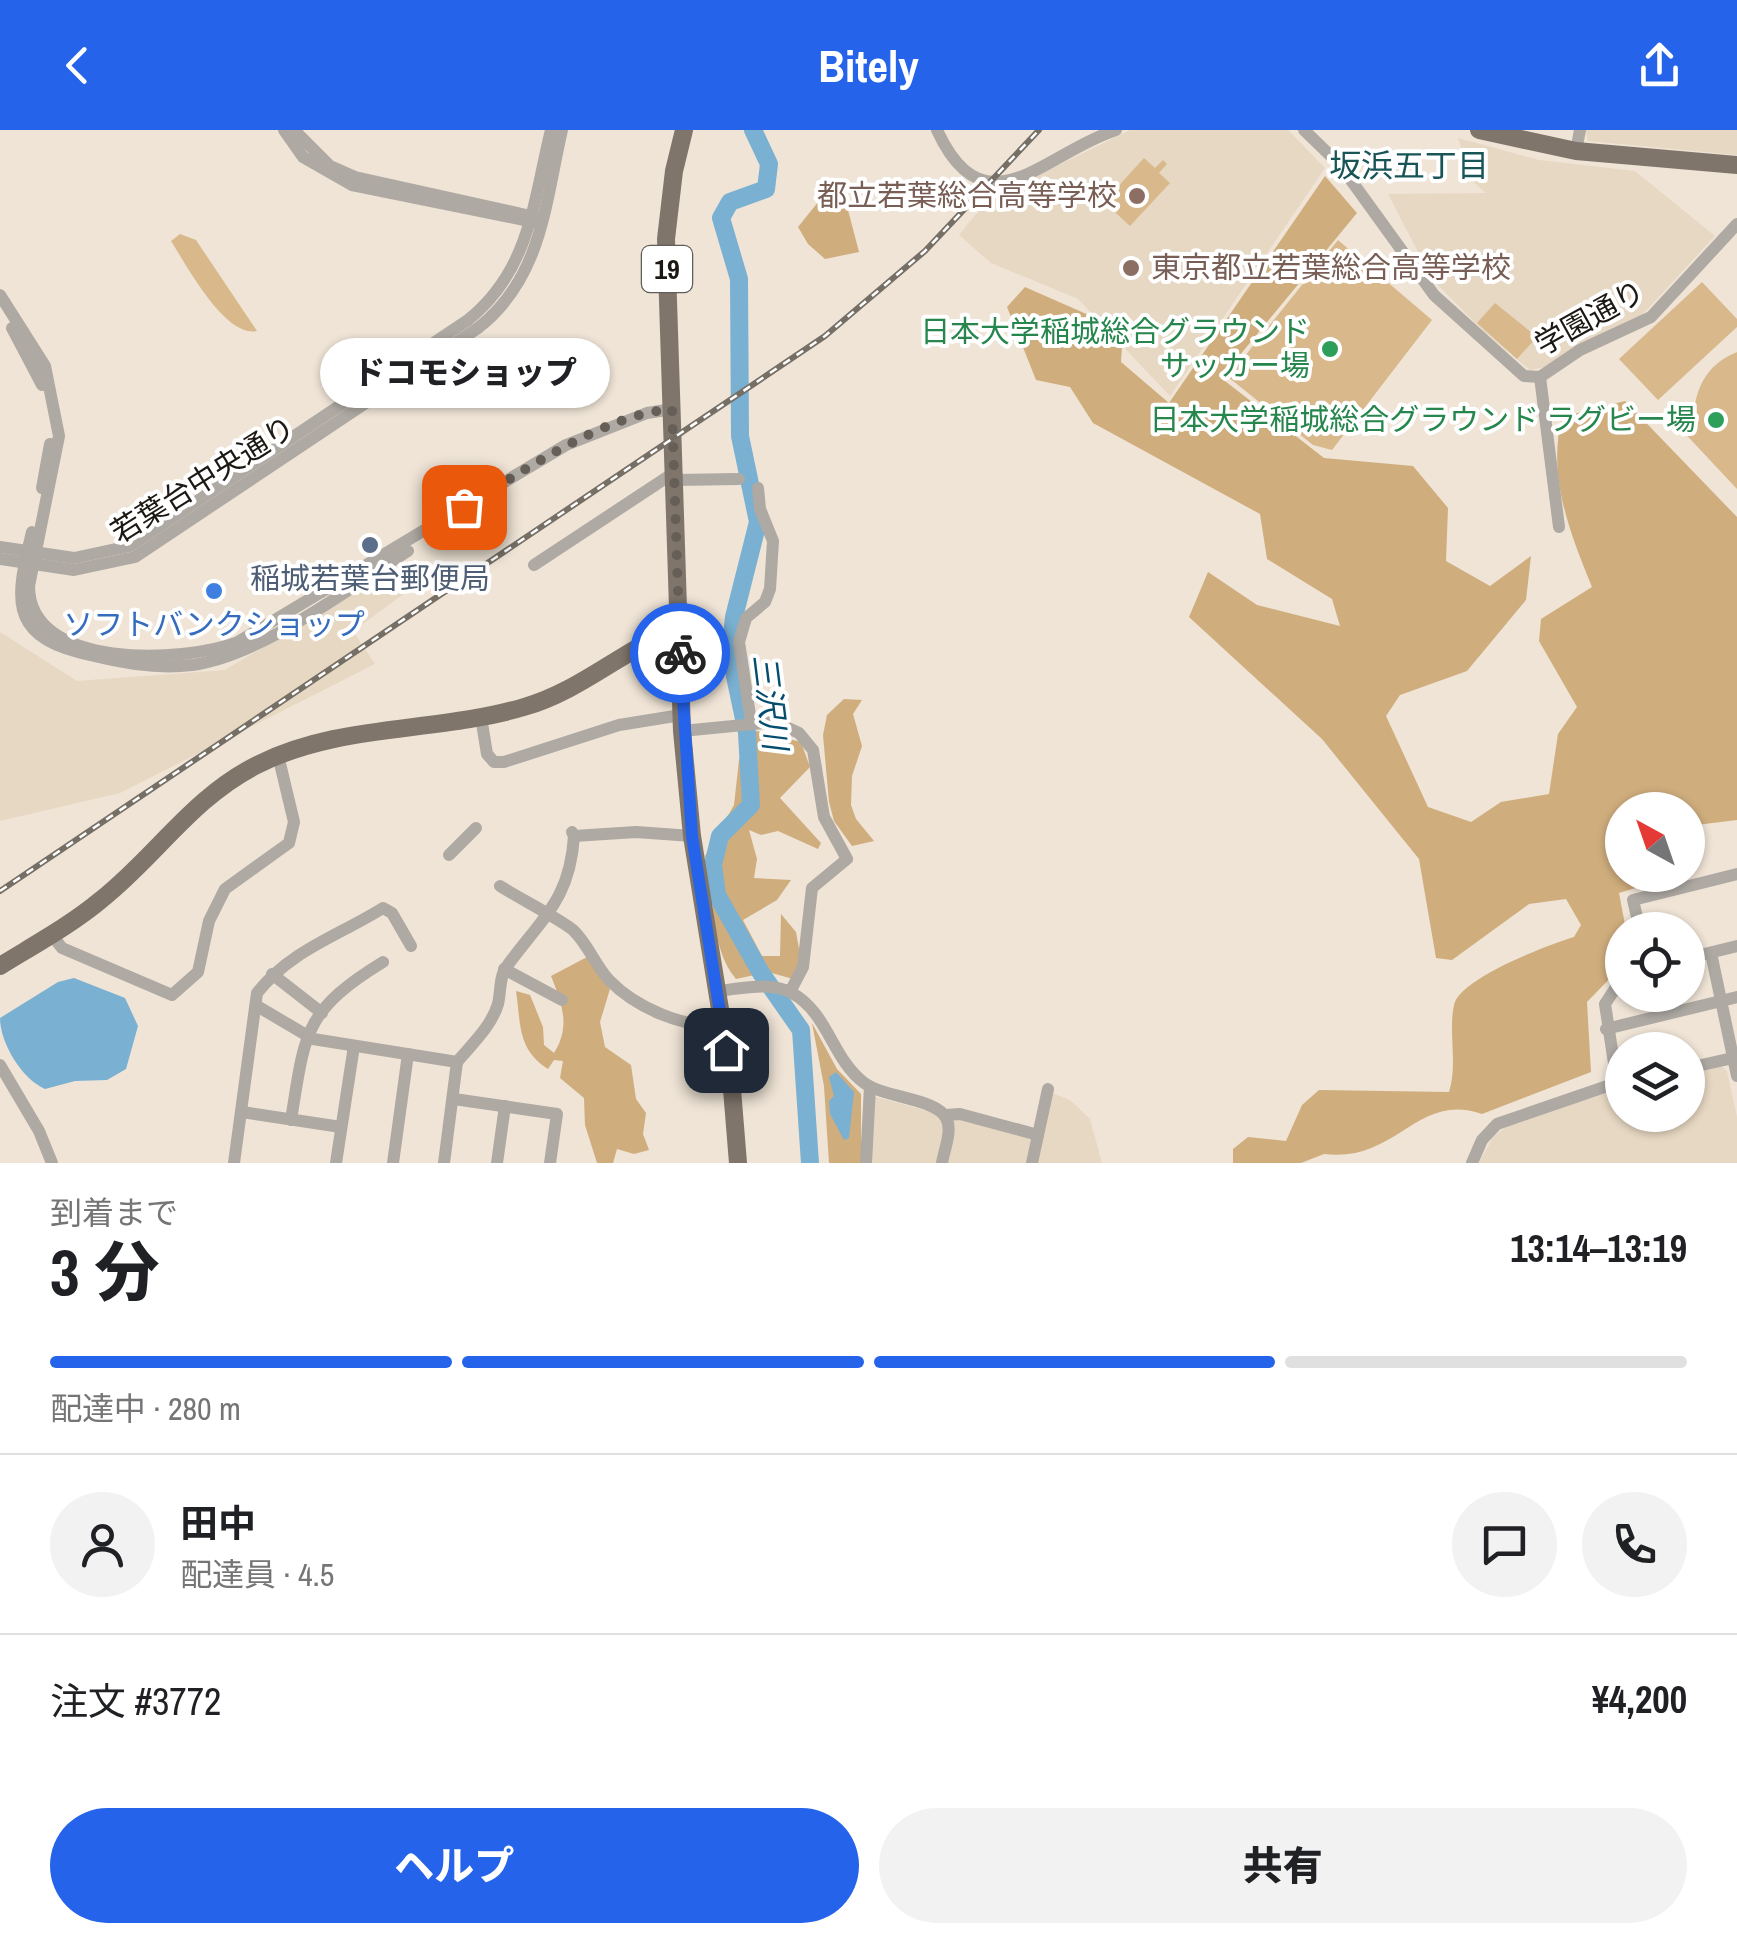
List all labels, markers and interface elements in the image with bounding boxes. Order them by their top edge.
text: Bitely [818,35,919,96]
icon: back [50,38,105,93]
icon: share [1632,38,1687,93]
district label: 坂浜五丁目 [1329,144,1489,187]
place label: 都立若葉総合高等学校 [817,175,1117,215]
marker: 都立若葉総合高等学校 [1126,185,1148,207]
road number: 19 [642,246,692,292]
place label: 東京都立若葉総合高等学校 [1151,247,1511,287]
marker: 東京都立若葉総合高等学校 [1120,257,1142,279]
street label: 学園通り [1527,271,1652,364]
place label: 日本大学稲城総合グラウンド サッカー場 [920,311,1310,385]
callout: ドコモショップ [319,337,609,407]
marker: 日本大学稲城総合グラウンド サッカー場 [1319,338,1341,360]
text: ドコモショップ [353,351,577,394]
place label: 日本大学稲城総合グラウンド ラグビー場 [1149,399,1696,439]
street label: 若葉台中央通り [103,407,302,552]
marker: 日本大学稲城総合グラウンド ラグビー場 [1705,409,1727,431]
pin [422,465,507,550]
icon: bag [437,480,492,535]
marker: 稲城若葉台郵便局 [359,534,381,556]
place label: 稲城若葉台郵便局 [250,558,490,598]
marker: ソフトバンクショップ [203,580,225,602]
courier [630,603,730,703]
place label: ソフトバンクショップ [63,604,365,644]
icon: bike [653,626,708,681]
water label: 三沢川 [743,652,798,755]
north arrow [1605,792,1705,892]
map controls [1605,792,1705,1132]
button: locate [1605,912,1705,1012]
pin [684,1008,769,1093]
icon: home [699,1023,754,1078]
button: layers [1605,1032,1705,1132]
text: 到着まで [50,1191,178,1234]
text: 13:14–13:19 [1510,1223,1687,1274]
text: 3 分 [50,1228,159,1315]
text: 配達中 · 280 m [50,1387,241,1430]
button: person [50,1492,155,1597]
button: chat [1452,1492,1557,1597]
button: phone [1582,1492,1687,1597]
text: 田中 [180,1498,256,1549]
text: 配達員 · 4.5 [180,1553,334,1596]
text: ¥4,200 [1592,1674,1687,1725]
text: 注文 #3772 [50,1676,221,1727]
button: ヘルプ [50,1808,859,1923]
button: 共有 [879,1808,1687,1923]

